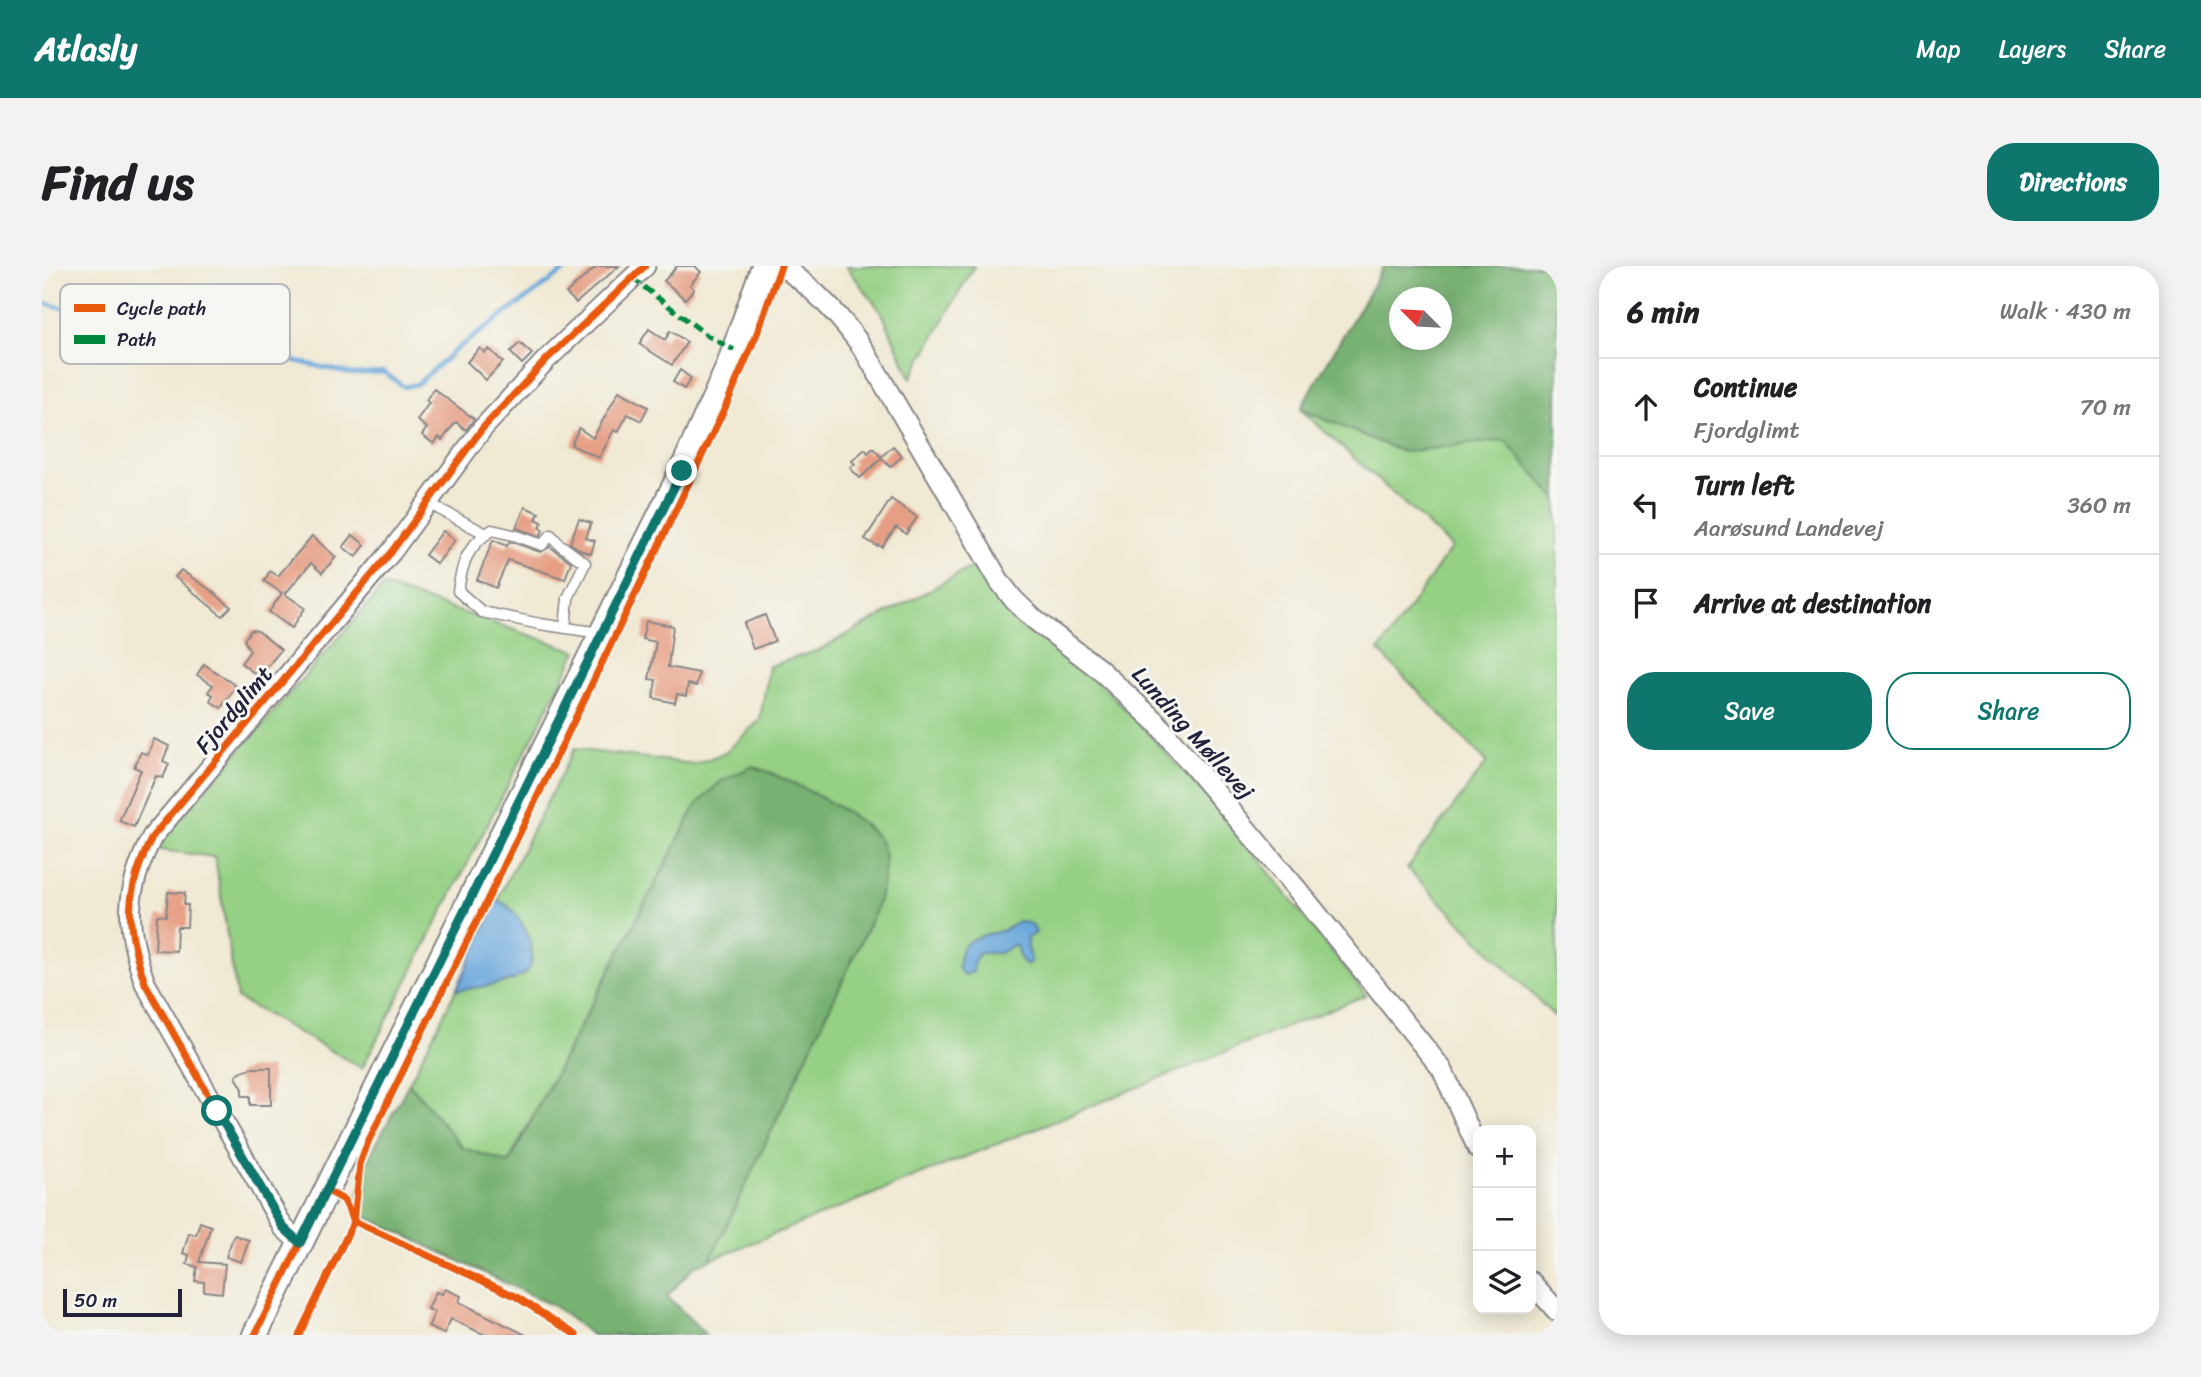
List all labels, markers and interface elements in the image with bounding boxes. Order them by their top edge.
text: Atlasly [35,20,137,78]
text: Map [1916,28,1961,70]
text: Layers [1999,28,2066,70]
text: Share [2104,28,2166,70]
text: Find us [42,139,194,226]
button: Directions [1987,143,2159,221]
legend [60,284,290,364]
text: 6 min [1627,285,1699,339]
north arrow [1389,287,1452,350]
text: Walk · 430 m [2000,291,2131,332]
text: Cycle path [117,292,206,325]
text: Path [117,323,156,356]
text: Continue [1694,364,1797,410]
text: 70 m [2080,387,2131,428]
icon: ahead [1627,388,1665,426]
text: Fjordglimt [1694,410,1799,451]
route end [666,455,697,486]
text: Turn left [1694,462,1794,508]
text: 360 m [2067,485,2131,526]
icon: left [1627,486,1665,524]
text: Aarøsund Landevej [1694,508,1884,549]
text: Arrive at destination [1694,580,1931,626]
icon: arrive [1627,584,1665,622]
street label: Fjordglimt [184,656,284,764]
street label: Lunding Møllevej [1121,656,1265,810]
button: Save [1627,672,1872,750]
button: Share [1886,672,2131,750]
route start [201,1095,232,1126]
map controls [1473,1125,1536,1314]
button: + [1473,1125,1536,1188]
button: − [1473,1188,1536,1251]
button: layers [1473,1251,1536,1314]
text: 50 m [74,1284,117,1317]
scale bar [63,1286,182,1318]

